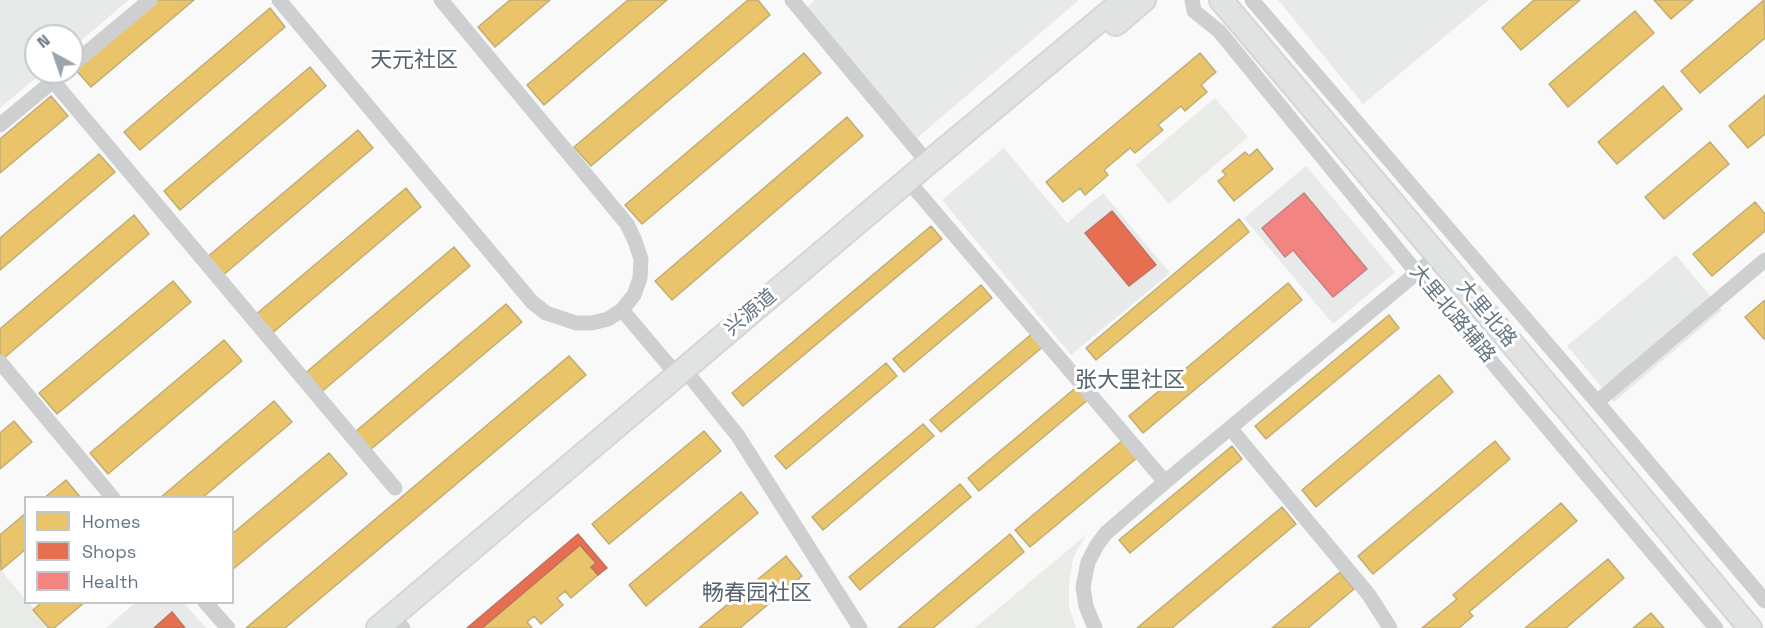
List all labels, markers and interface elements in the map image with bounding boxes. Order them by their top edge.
north arrow [24,24,84,84]
text: N [33,30,54,53]
district label: 天元社区 [370,48,458,74]
street label: 大里北路辅路 [1404,260,1500,368]
street label: 大里北路 [1451,276,1521,352]
street label: 兴源道 [720,285,782,341]
district label: 张大里社区 [1075,368,1185,394]
legend [24,496,234,604]
text: Homes [82,510,141,533]
text: Shops [82,540,136,563]
text: Health [82,570,139,593]
district label: 畅春园社区 [702,581,812,607]

